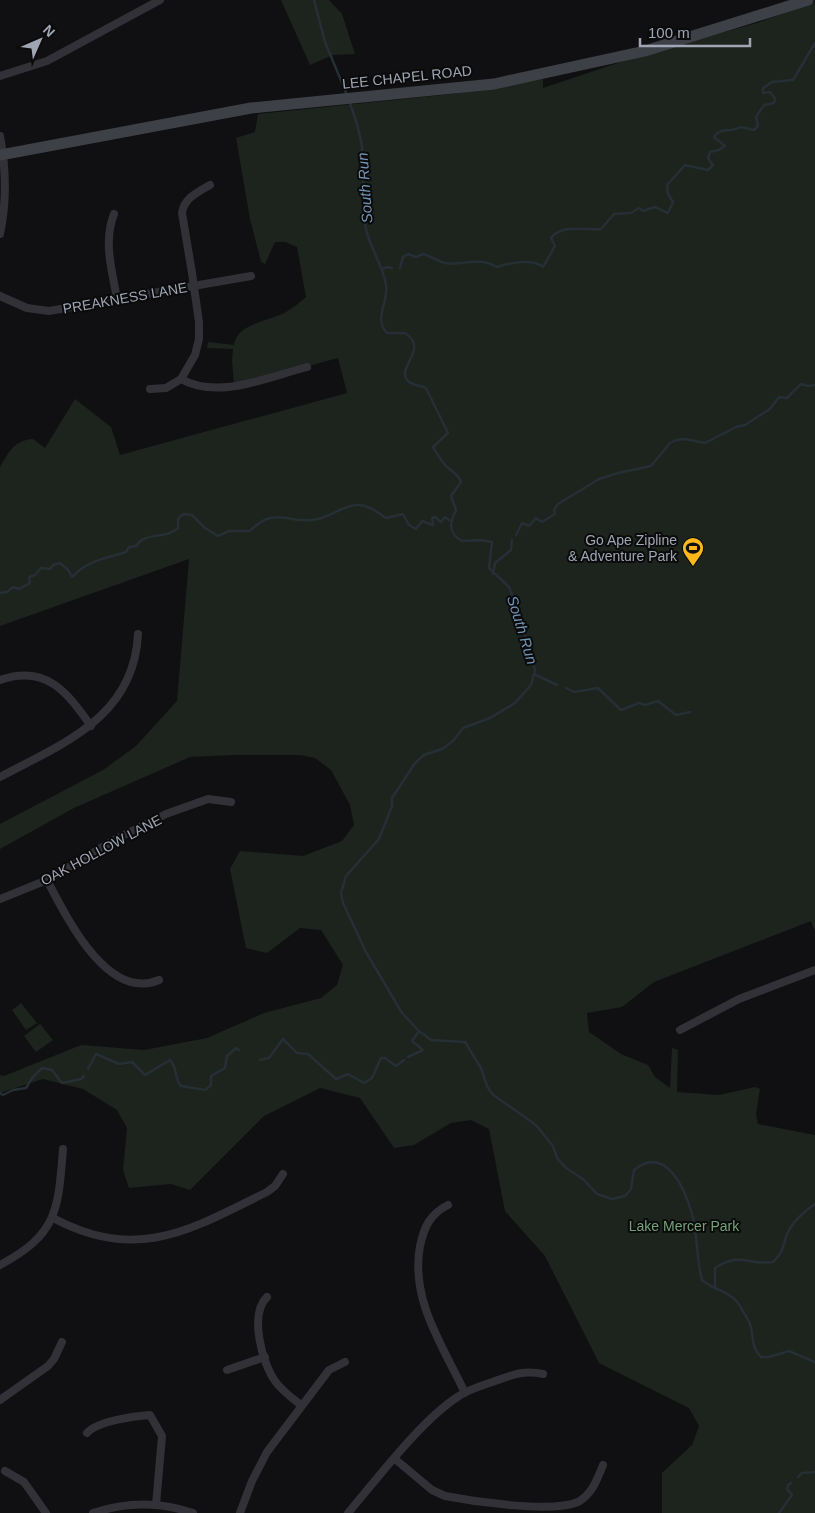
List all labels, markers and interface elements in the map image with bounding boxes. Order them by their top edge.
north arrow [15,15,65,65]
scale bar [640,15,750,47]
text: N [40,22,58,40]
text: 100 m [648,24,690,41]
street label: LEE CHAPEL ROAD [341,62,473,92]
water label: South Run [354,152,375,224]
street label: PREAKNESS LANE [62,279,188,317]
place label: Go Ape Zipline & Adventure Park [568,532,678,564]
sports icon: Go Ape Zipline & Adventure Park [681,536,705,567]
water label: South Run [504,593,541,666]
street label: OAK HOLLOW LANE [38,811,164,889]
park label: Lake Mercer Park [629,1218,740,1234]

